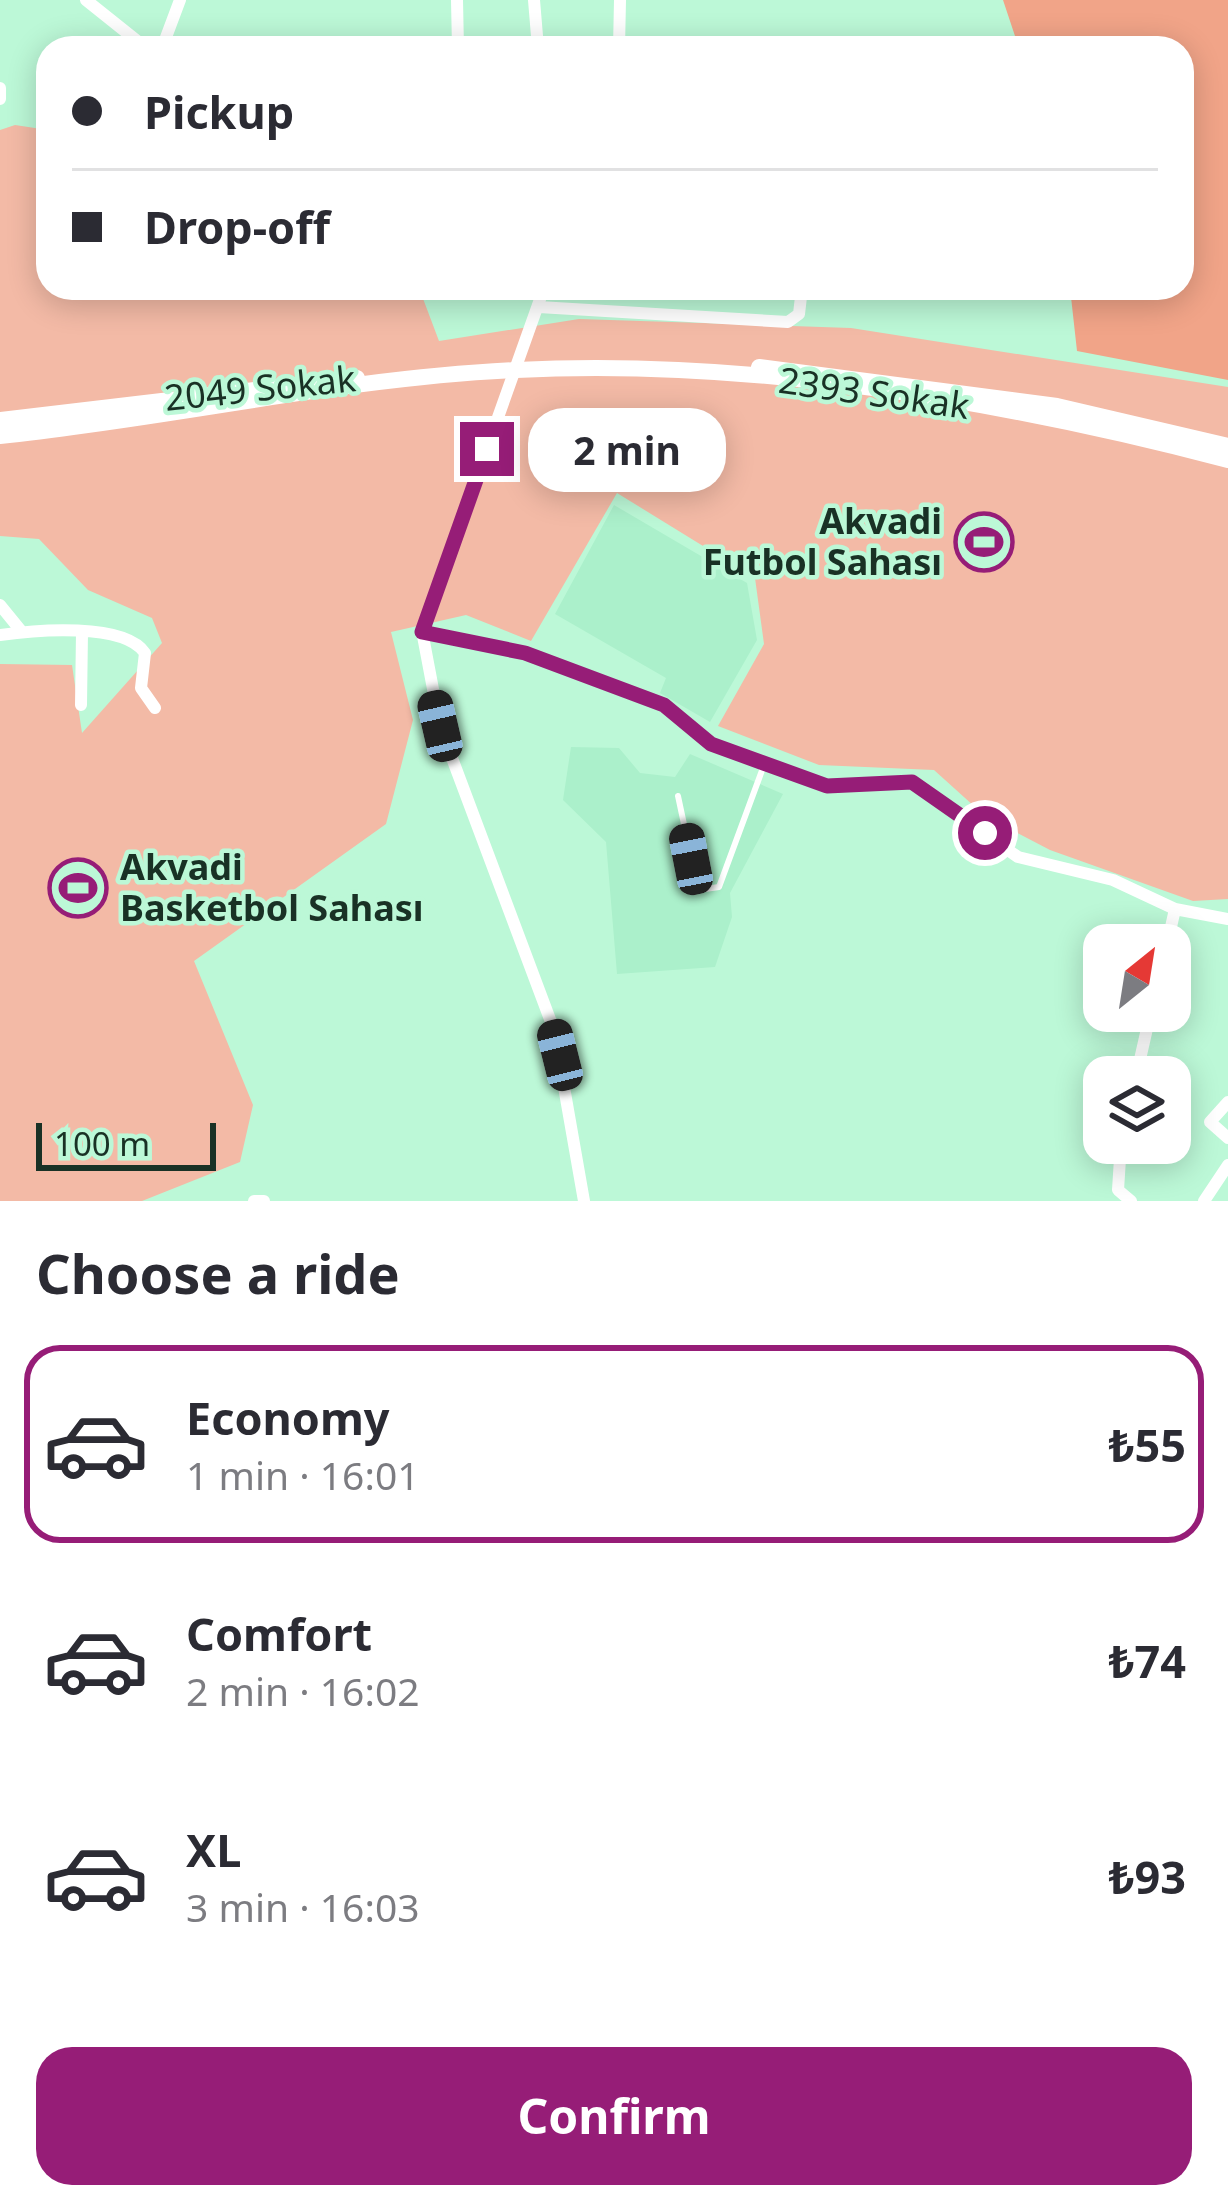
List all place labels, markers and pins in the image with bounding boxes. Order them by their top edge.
place label: Akvadi Futbol Sahası [703,496,942,586]
sports icon: Akvadi Futbol Sahası [953,511,1015,573]
place label: Akvadi Basketbol Sahası [120,842,424,932]
sports icon: Akvadi Basketbol Sahası [47,857,109,919]

